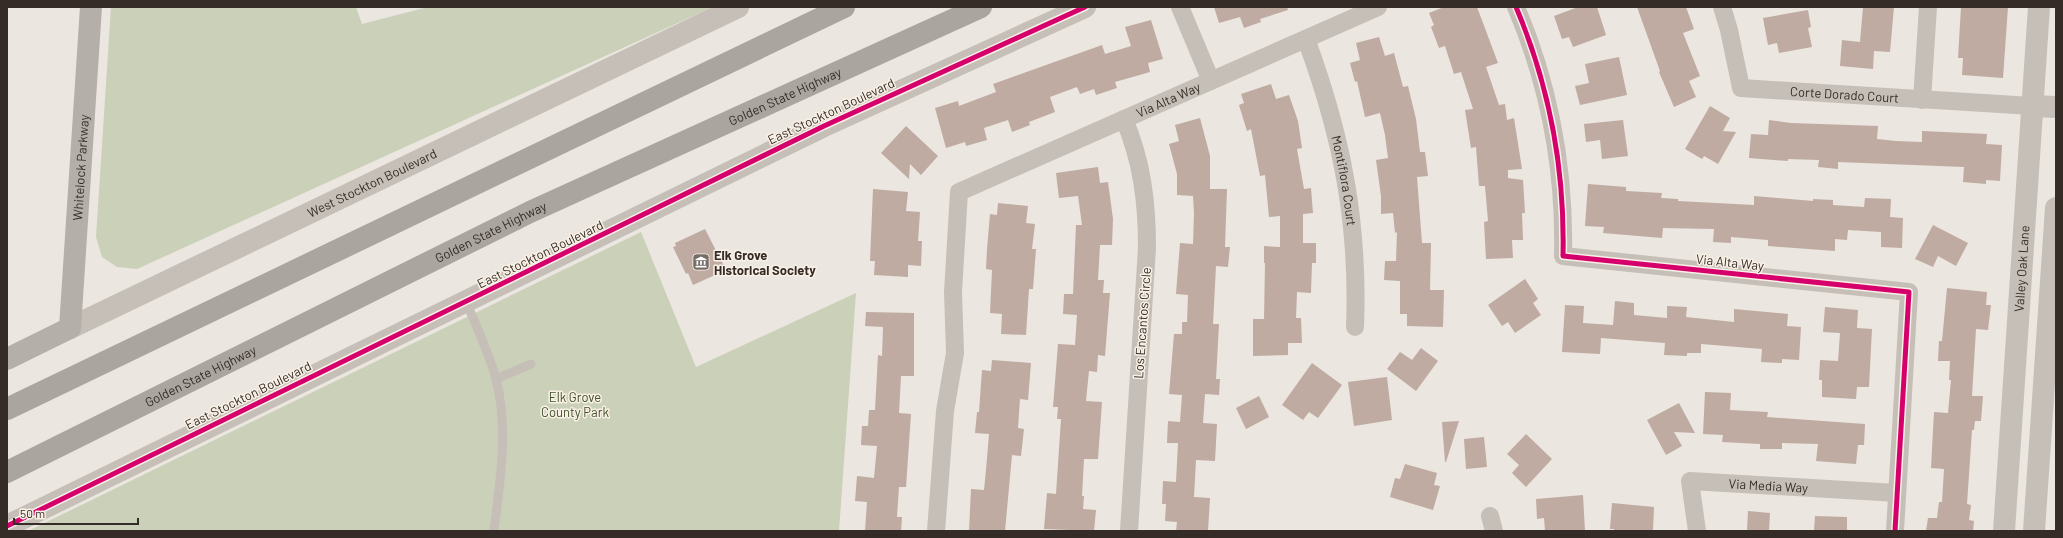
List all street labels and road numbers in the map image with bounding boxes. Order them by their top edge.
street label: Golden State Highway [726,64,844,129]
street label: East Stockton Boulevard [765,75,897,147]
street label: Via Alta Way [1134,79,1203,121]
street label: Corte Dorado Court [1790,83,1899,106]
street label: Whitelock Parkway [69,114,92,221]
street label: Montiflora Court [1328,134,1360,227]
street label: West Stockton Boulevard [305,145,439,221]
street label: Golden State Highway [432,198,549,266]
street label: East Stockton Boulevard [474,217,606,291]
street label: Valley Oak Lane [2011,225,2032,312]
street label: Via Alta Way [1695,250,1765,274]
street label: Los Encantos Circle [1130,267,1154,379]
street label: Golden State Highway [142,341,259,410]
street label: East Stockton Boulevard [182,358,314,432]
street label: Via Media Way [1728,475,1809,496]

